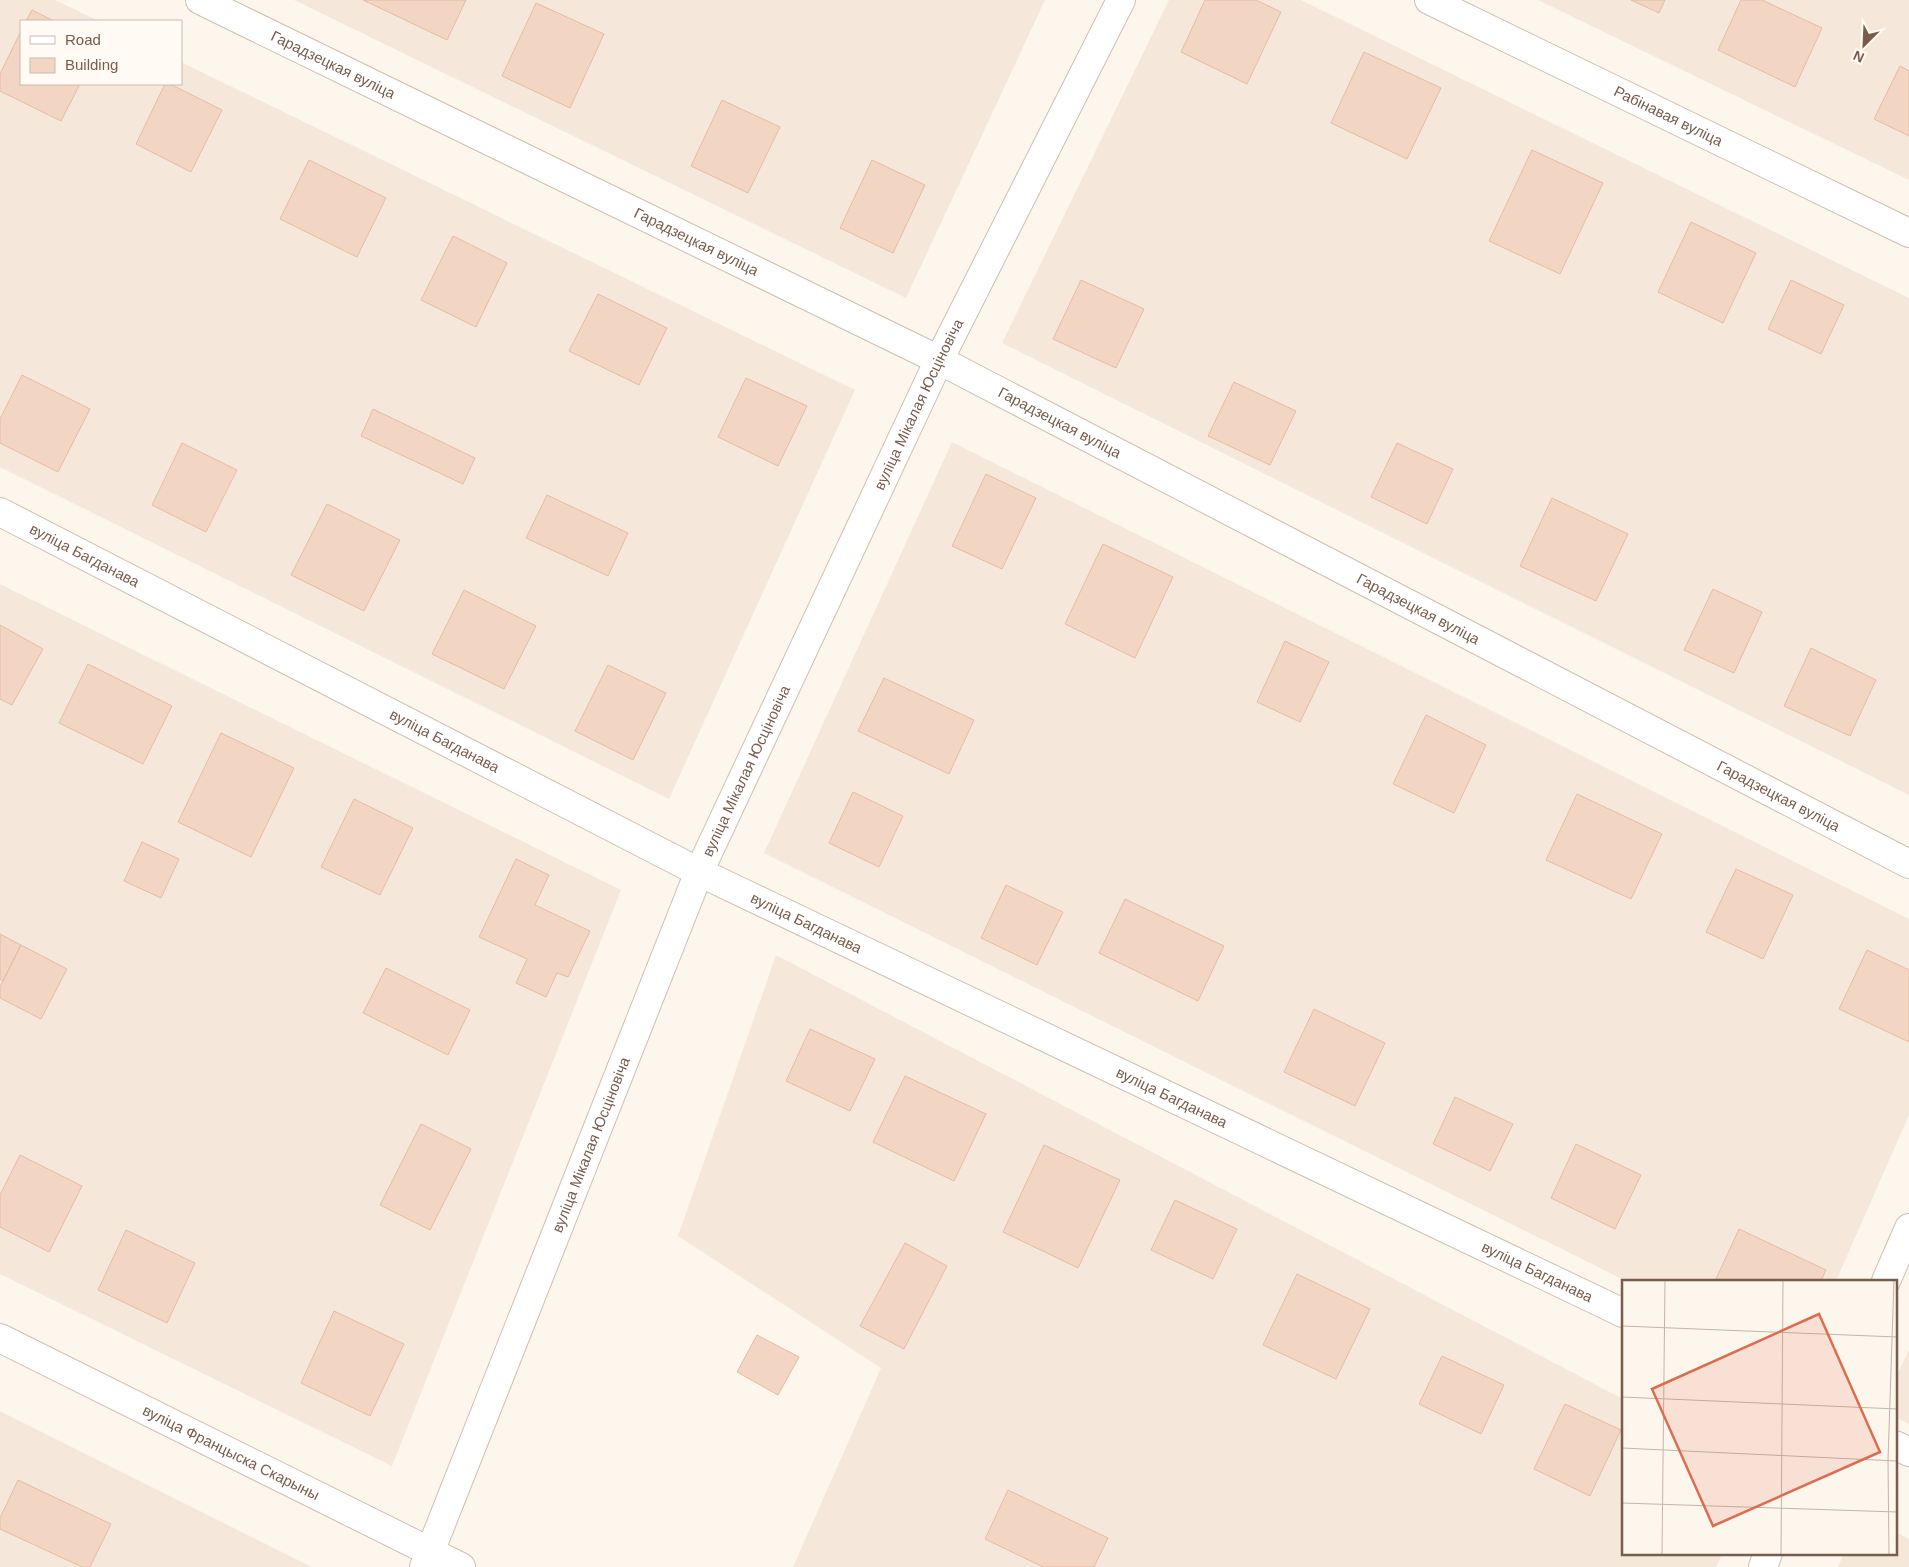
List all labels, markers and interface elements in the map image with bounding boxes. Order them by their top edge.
legend [20,20,182,85]
north arrow [1839,20,1889,70]
street label: Гарадзецкая вуліца [268,27,399,102]
text: Road [65,31,101,48]
text: N [1851,48,1867,66]
text: Building [65,56,118,73]
street label: Рабінавая вуліца [1611,82,1726,150]
street label: Гарадзецкая вуліца [632,204,762,279]
street label: вуліца Мікалая Юсціновіча [870,315,967,492]
street label: Гарадзецкая вуліца [996,383,1125,461]
street label: вуліца Багданава [27,520,143,591]
street label: Гарадзецкая вуліца [1354,570,1483,648]
street label: вуліца Мікалая Юсціновіча [698,682,794,859]
street label: вуліца Багданава [387,705,503,776]
street label: Гарадзецкая вуліца [1714,757,1844,835]
street label: вуліца Багданава [748,889,865,957]
street label: вуліца Мікалая Юсціновіча [548,1054,633,1235]
street label: вуліца Багданава [1114,1063,1231,1131]
street label: вуліца Багданава [1479,1238,1596,1306]
inset map [1622,1280,1896,1554]
street label: вуліца Францыска Скарыны [140,1401,322,1503]

